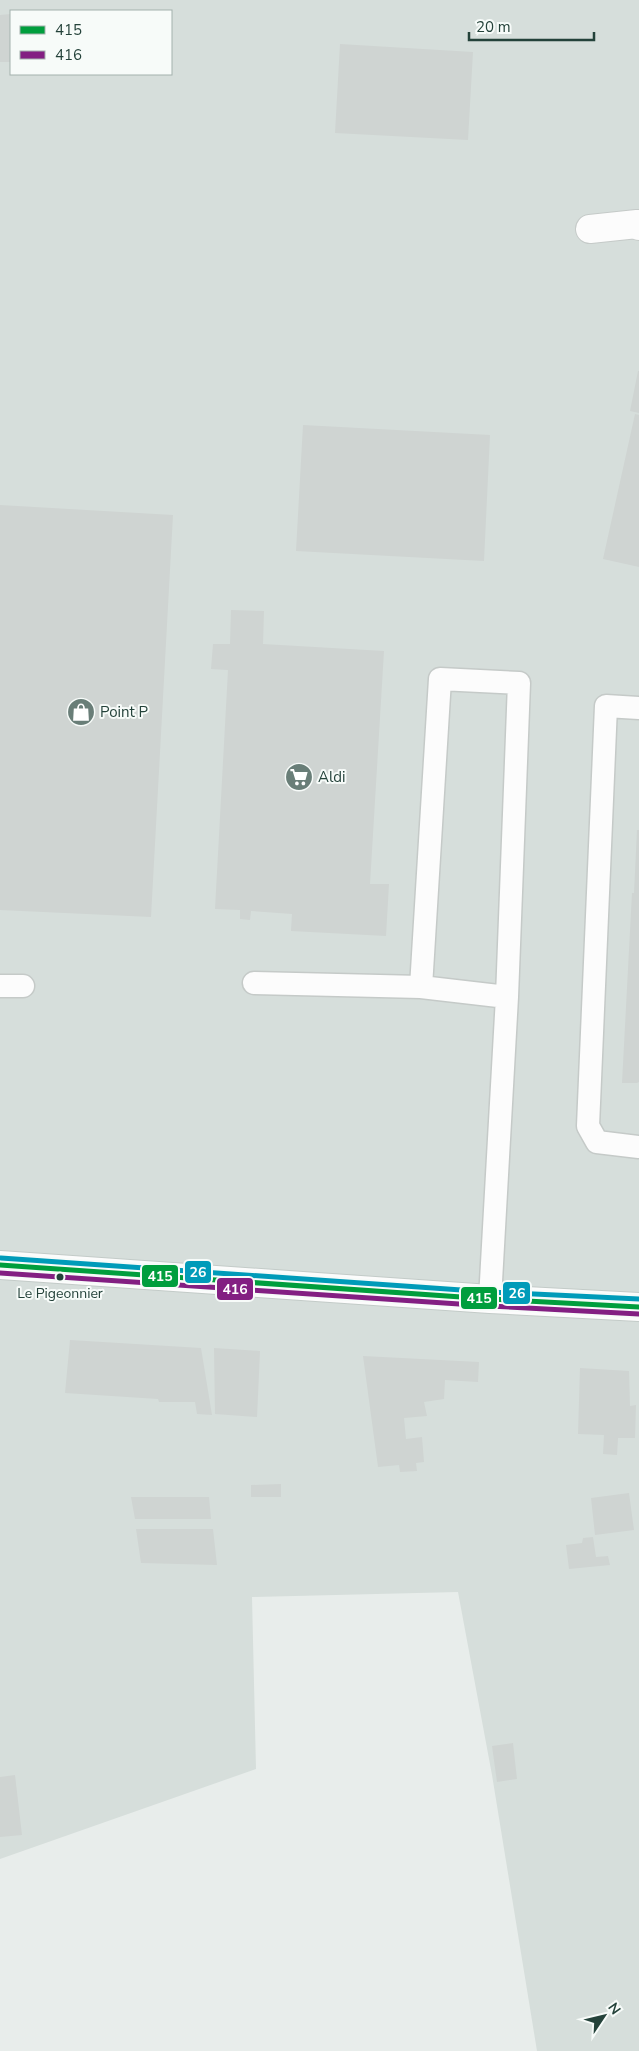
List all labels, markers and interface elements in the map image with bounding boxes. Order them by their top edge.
legend [10,10,172,75]
scale bar [469,10,594,42]
text: 20 m [476,17,511,37]
text: 415 [55,20,82,40]
text: 416 [55,45,82,65]
shop icon: Point P [66,697,96,727]
place label: Point P [100,702,149,722]
supermarket icon: Aldi [284,762,314,792]
place label: Aldi [318,767,346,787]
line badge: 26 [184,1260,212,1284]
text: 26 [190,1263,206,1282]
line badge: 415 [141,1264,179,1288]
text: 415 [147,1267,173,1286]
marker: Le Pigeonnier [55,1272,65,1282]
line badge: 416 [216,1277,254,1301]
text: 416 [222,1280,248,1299]
line badge: 26 [502,1281,531,1305]
place label: Le Pigeonnier [17,1284,103,1303]
text: 26 [509,1284,525,1303]
line badge: 415 [460,1286,498,1310]
text: 415 [466,1289,492,1308]
north arrow [579,1991,629,2041]
text: N [603,1999,625,2019]

